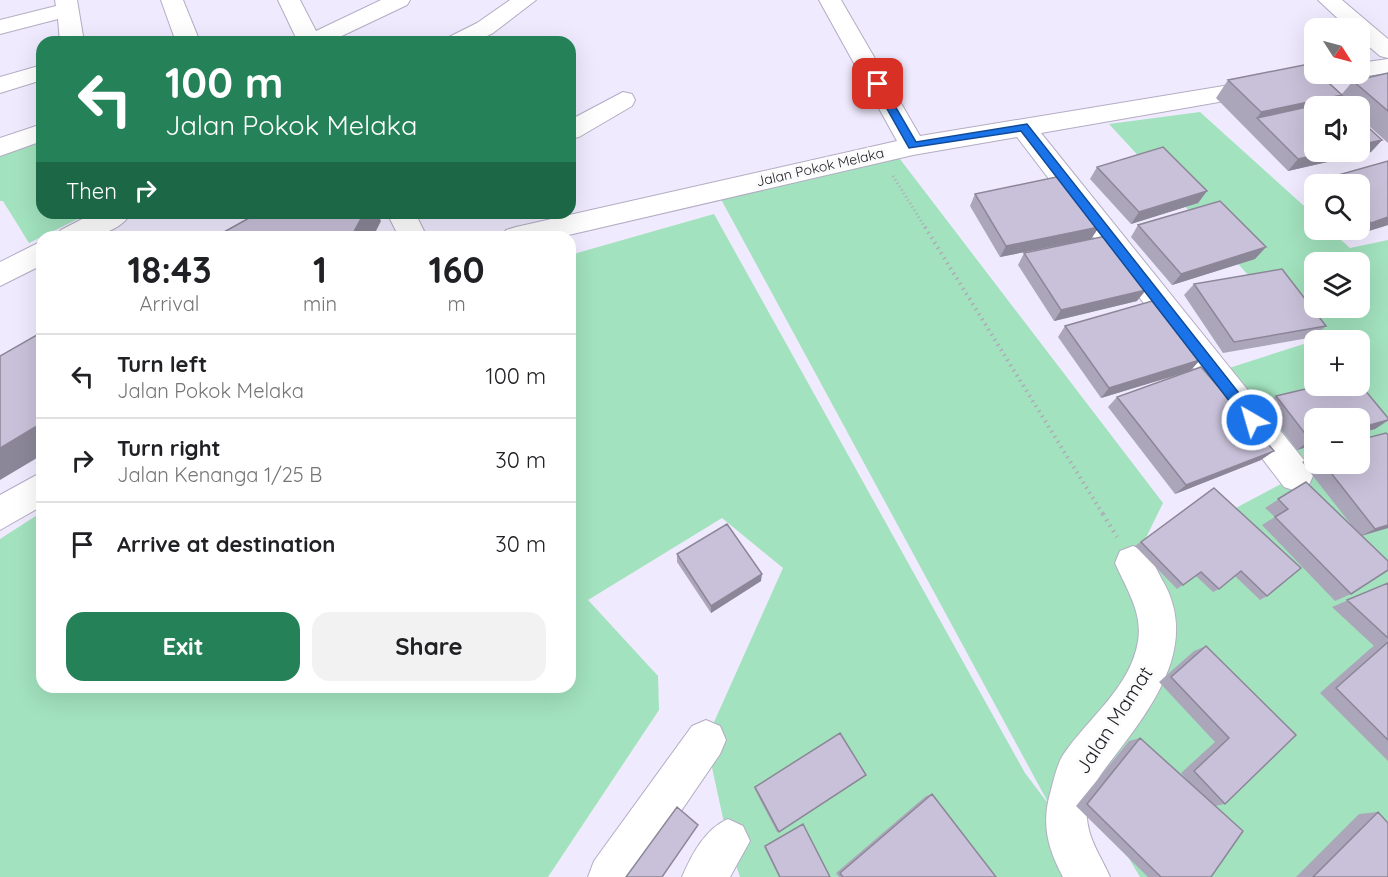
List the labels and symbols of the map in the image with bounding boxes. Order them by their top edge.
north arrow [1304,18,1370,84]
pin [852,58,903,109]
street label: Jalan Pokok Melaka [754,144,886,190]
position arrow [1220,388,1284,452]
street label: Jalan Mamat [1070,661,1158,778]

